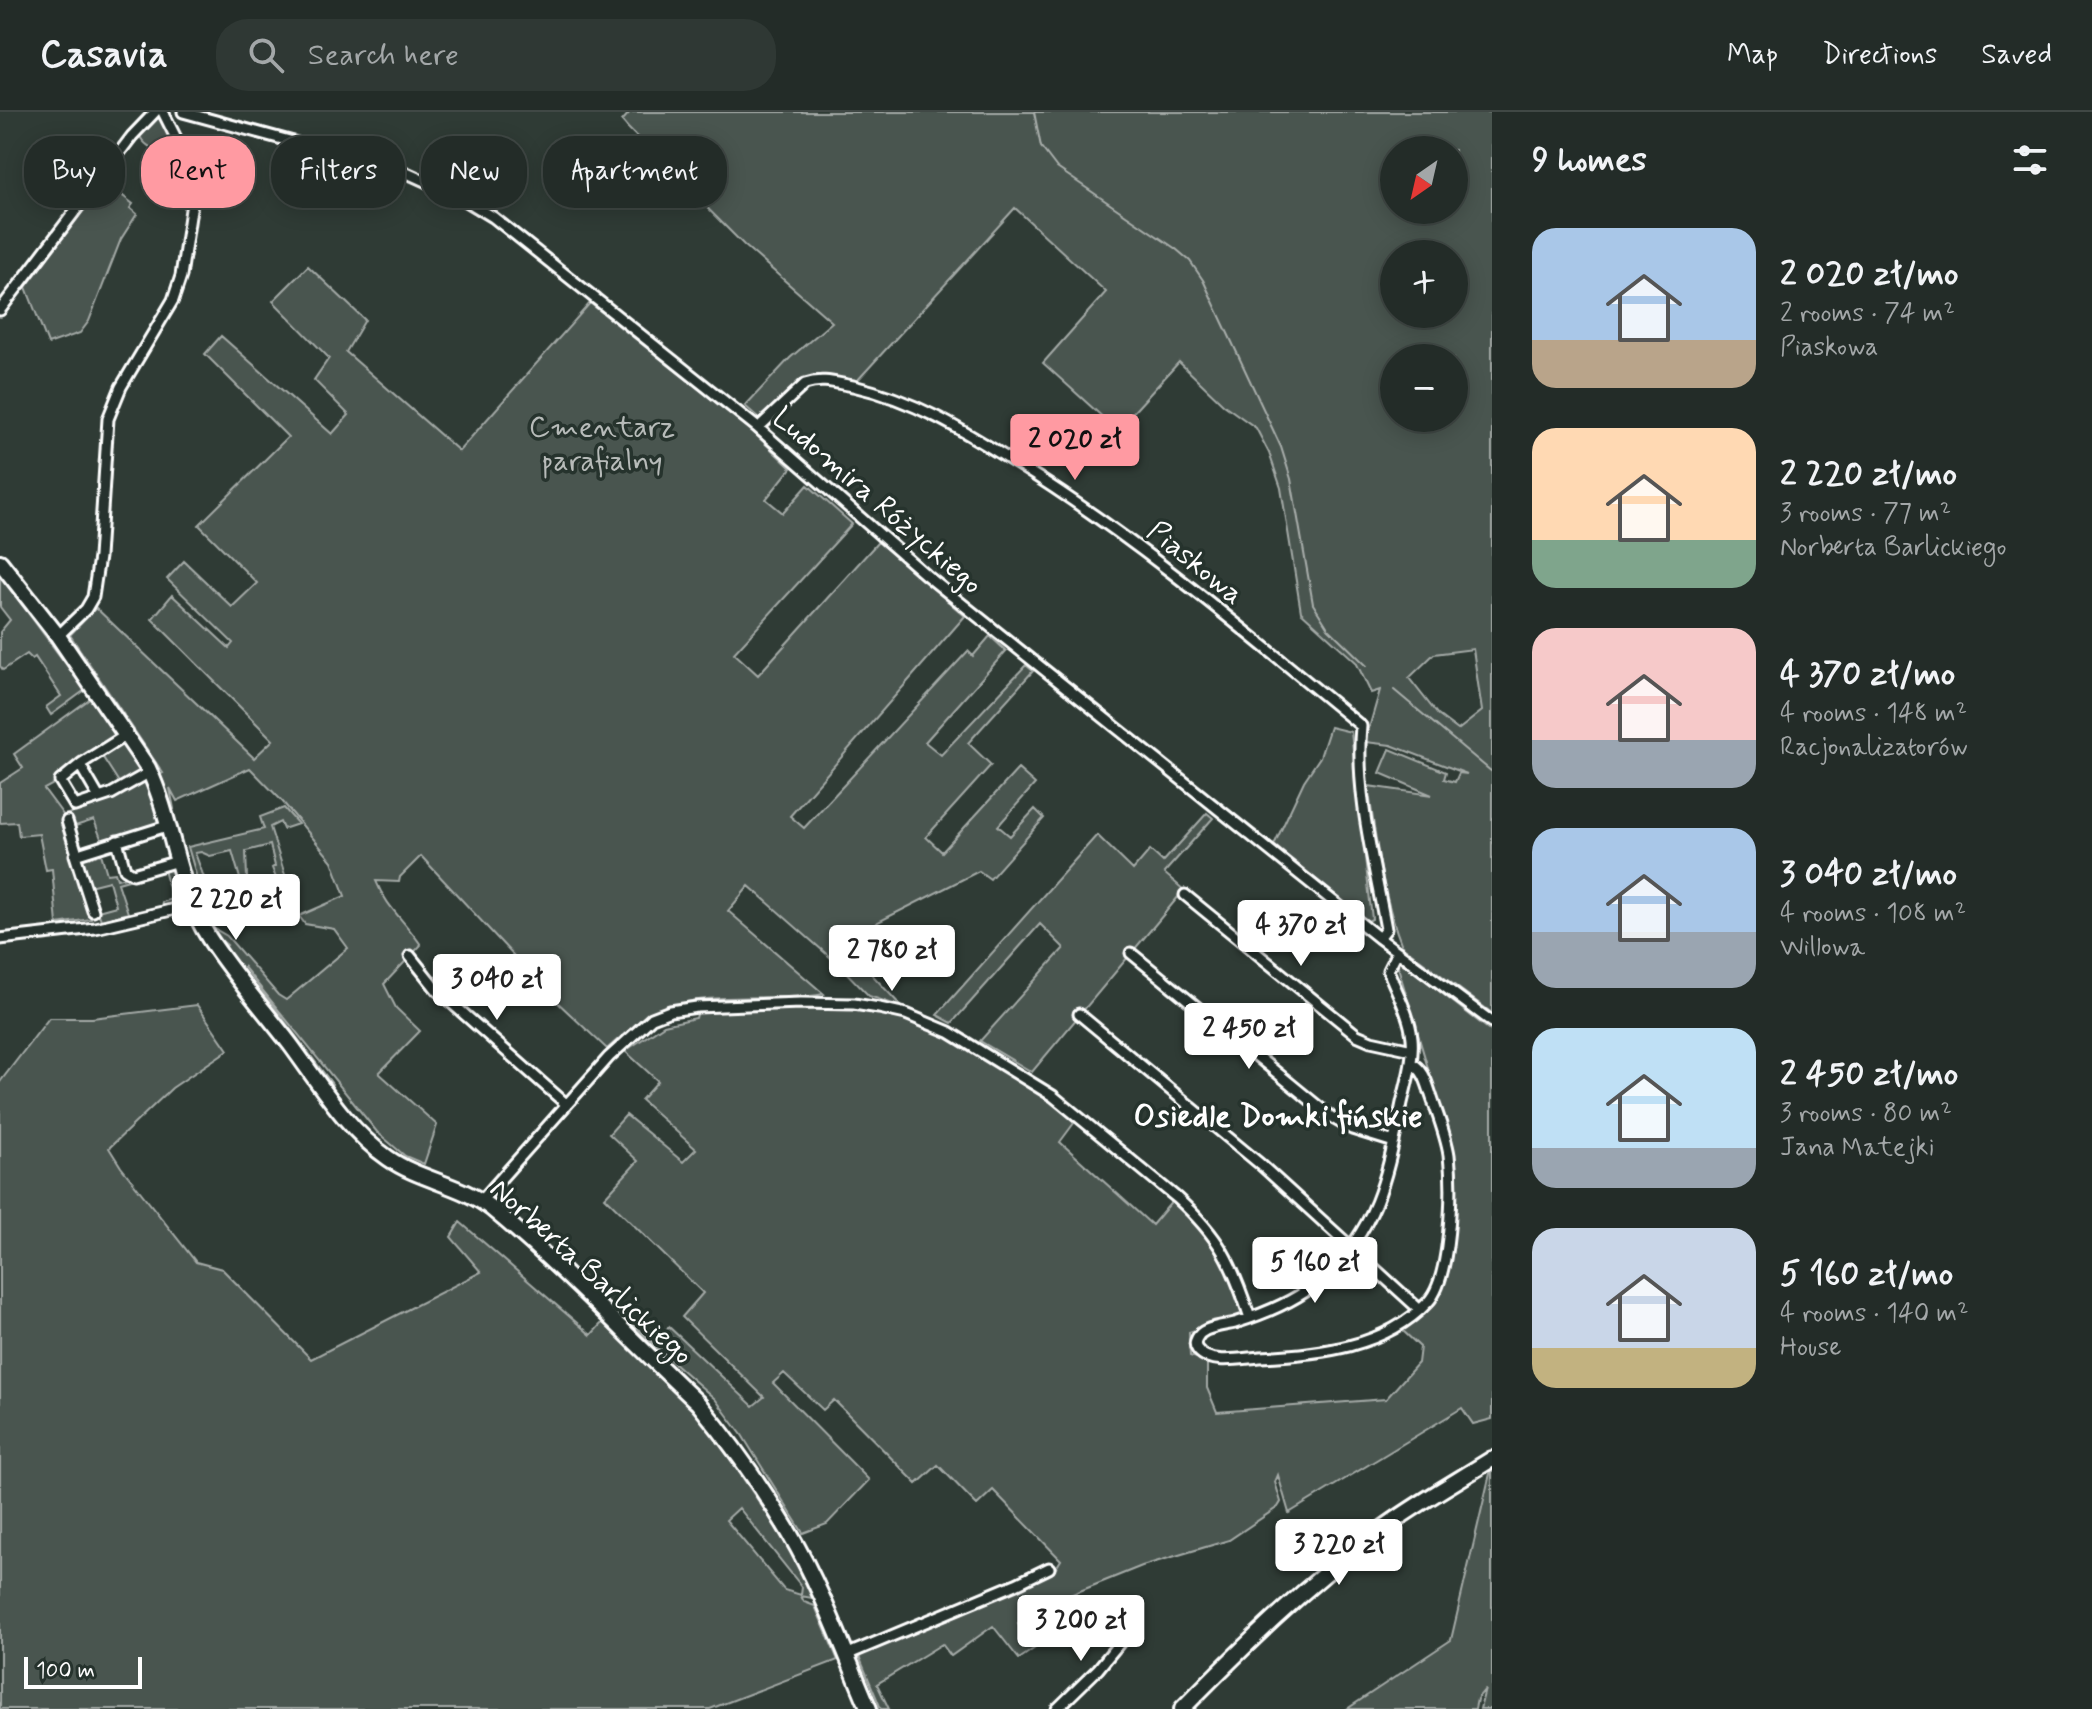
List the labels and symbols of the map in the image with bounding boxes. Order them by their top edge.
north arrow [1380,136,1468,224]
street label: Ludomira Różyckiego [763,399,991,603]
park label: Cmentarz parafialny [529,408,675,481]
pin: 2 020 zł [992,414,1158,482]
street label: Piaskowa [1139,512,1251,614]
pin: 2 220 zł [153,874,319,942]
pin: 4 370 zł [1218,900,1384,968]
pin: 2 780 zł [809,925,975,993]
pin: 3 040 zł [414,954,580,1022]
pin: 2 450 zł [1166,1003,1332,1071]
district label: Osiedle Domki fińskie [1133,1096,1423,1138]
street label: Norberta Barlickiego [480,1170,701,1376]
pin: 5 160 zł [1232,1237,1398,1305]
pin: 3 220 zł [1256,1519,1422,1587]
pin: 3 200 zł [998,1595,1164,1663]
scale bar [24,1653,142,1689]

